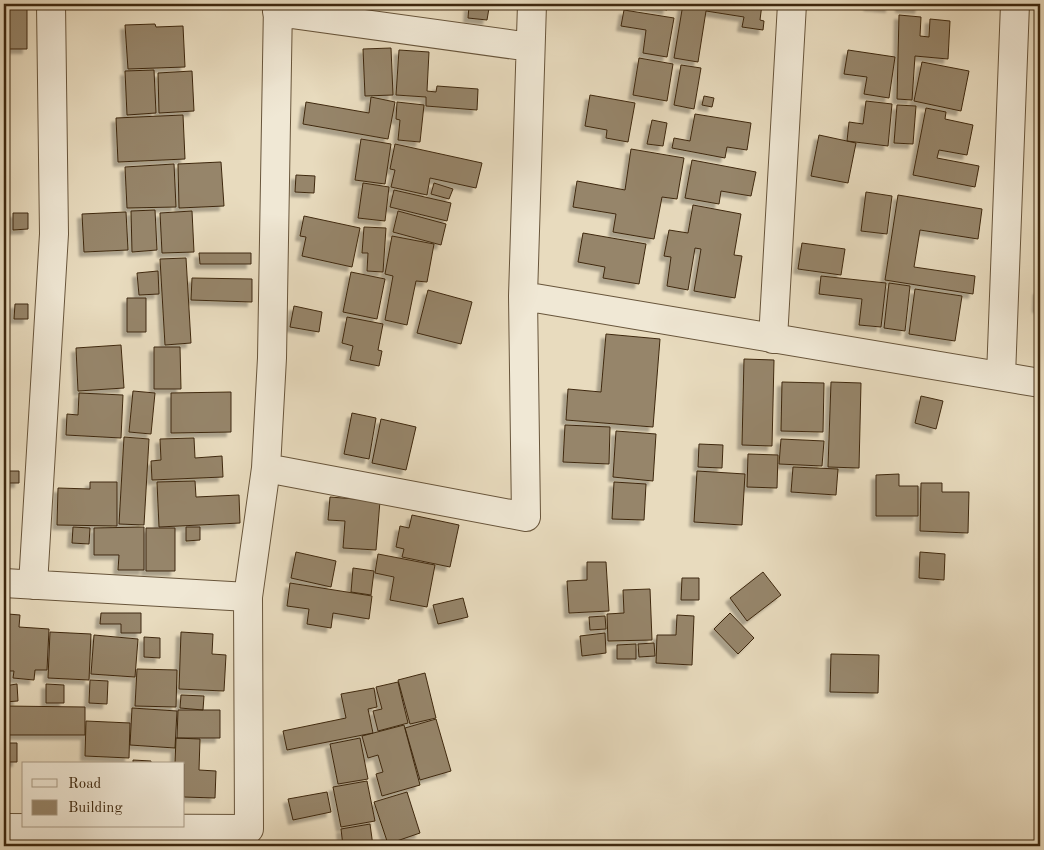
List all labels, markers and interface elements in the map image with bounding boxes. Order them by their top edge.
legend [22,762,185,828]
text: Road [68,777,102,792]
text: Building [68,801,123,816]

